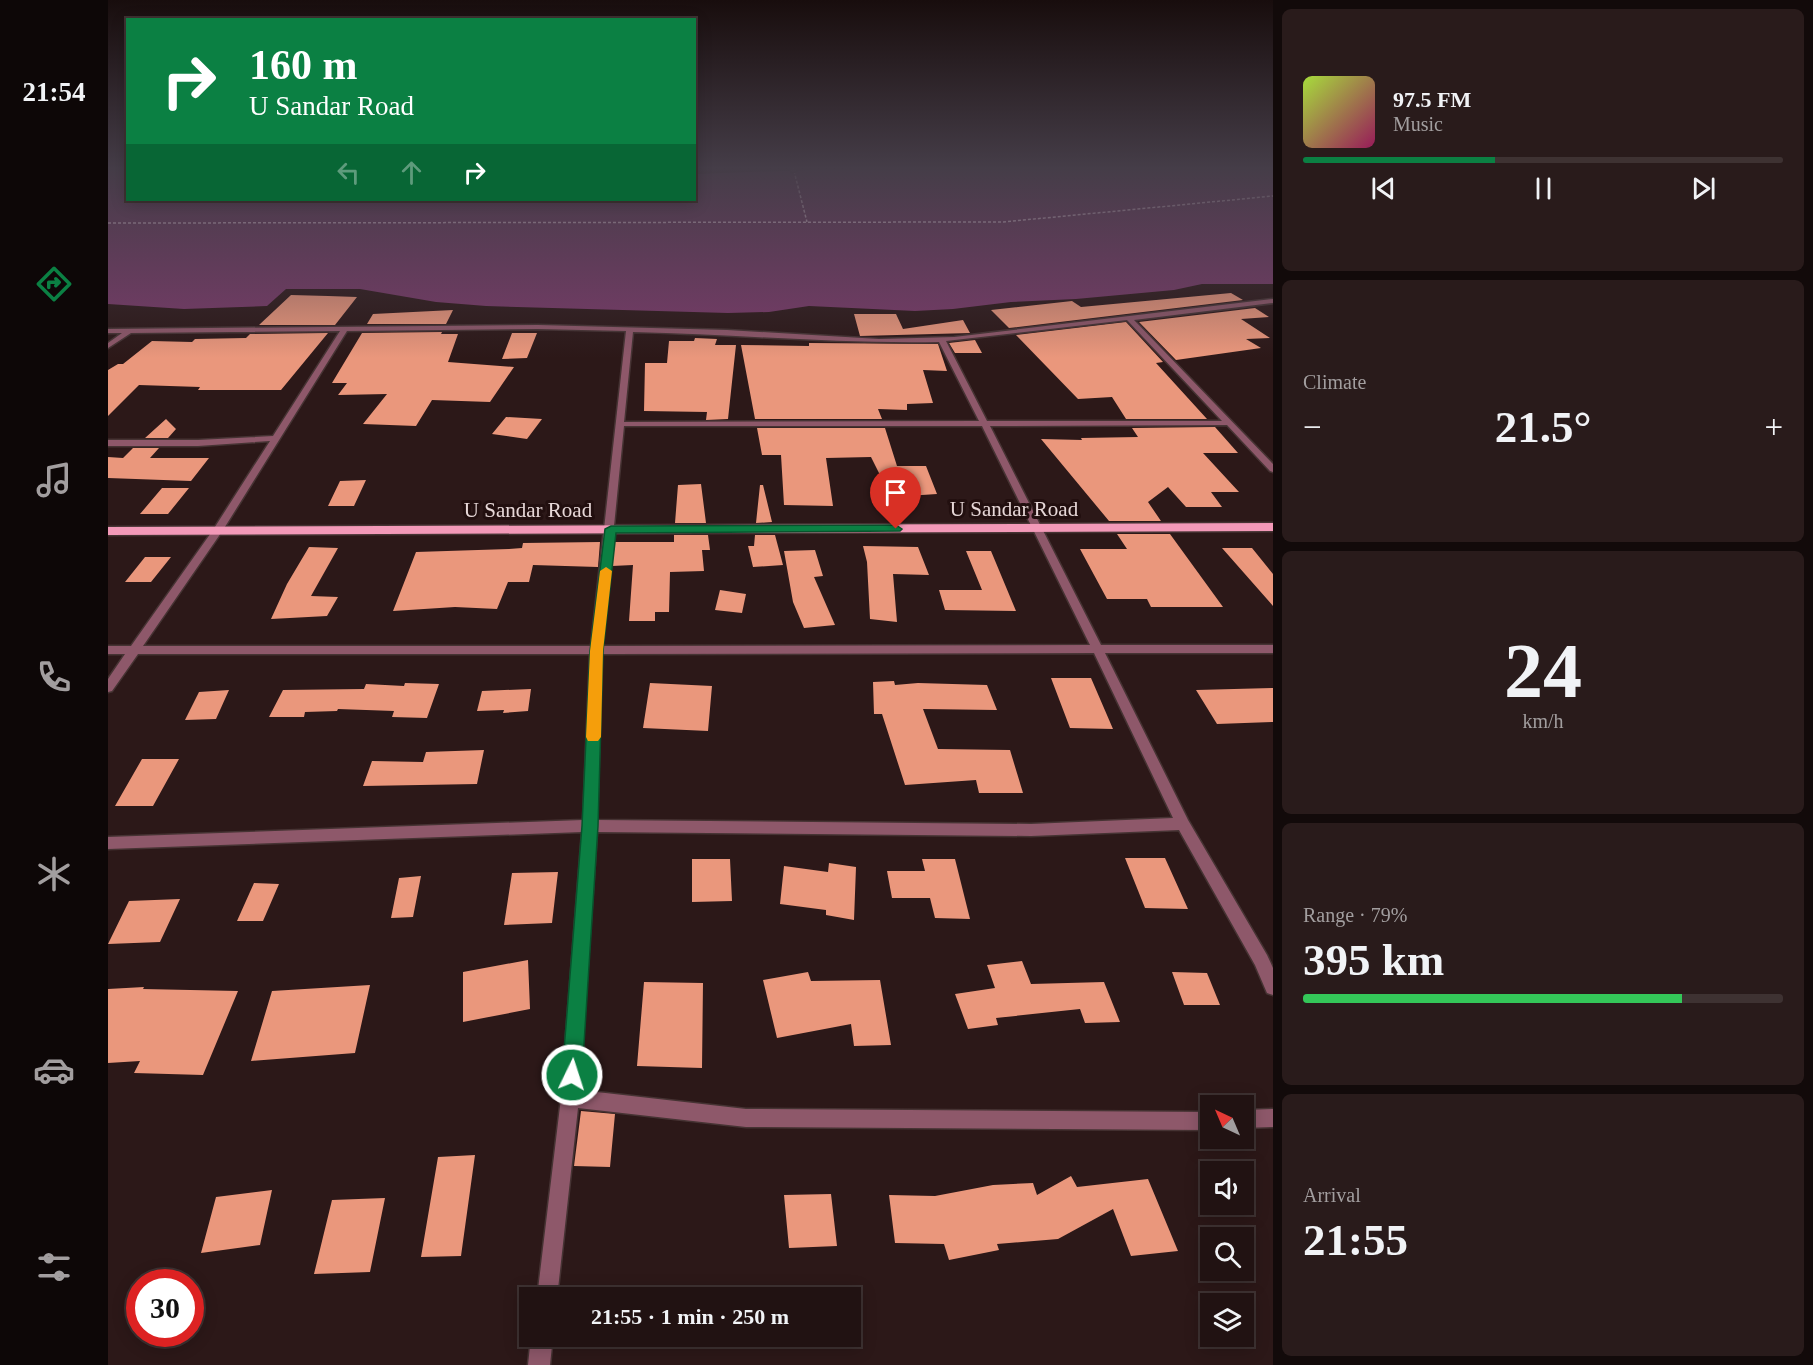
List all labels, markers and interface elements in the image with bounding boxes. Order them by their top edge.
icon: right [150,42,228,120]
text: 160 m [249,42,358,88]
text: 21:54 [23,77,86,107]
text: 97.5 FM [1393,87,1471,112]
text: U Sandar Road [249,91,414,121]
text: Music [1393,113,1443,135]
icon: left [332,156,365,189]
icon: ahead [395,156,428,189]
icon: right [458,156,491,189]
icon: previous [1367,172,1400,205]
icon: pause [1527,172,1560,205]
icon: next [1687,172,1720,205]
icon: directions [33,263,75,305]
text: Climate [1303,371,1366,393]
text: 21.5° [1495,402,1591,452]
text: − [1303,409,1322,445]
text: + [1764,409,1783,445]
icon: music [33,459,75,501]
pin [870,467,921,529]
icon: arrive [879,476,912,509]
street label: U Sandar Road [950,497,1079,521]
street label: U Sandar Road [464,498,593,522]
text: 24 [1504,627,1582,714]
icon: phone [33,656,75,698]
text: km/h [1522,710,1564,732]
icon: climate [33,853,75,895]
text: Range · 79% [1303,904,1407,926]
text: 395 km [1303,935,1444,985]
position arrow [540,1043,604,1107]
icon: car [33,1049,75,1091]
north arrow [1200,1095,1254,1149]
map controls [1200,1095,1254,1347]
button: sound [1200,1161,1254,1215]
text: Arrival [1303,1184,1361,1206]
text: 21:55 [1303,1215,1408,1265]
button: search [1200,1227,1254,1281]
icon: filters [33,1246,75,1288]
speed limit sign: 30 [126,1269,204,1347]
button: layers [1200,1293,1254,1347]
text: 21:55 · 1 min · 250 m [591,1304,789,1329]

